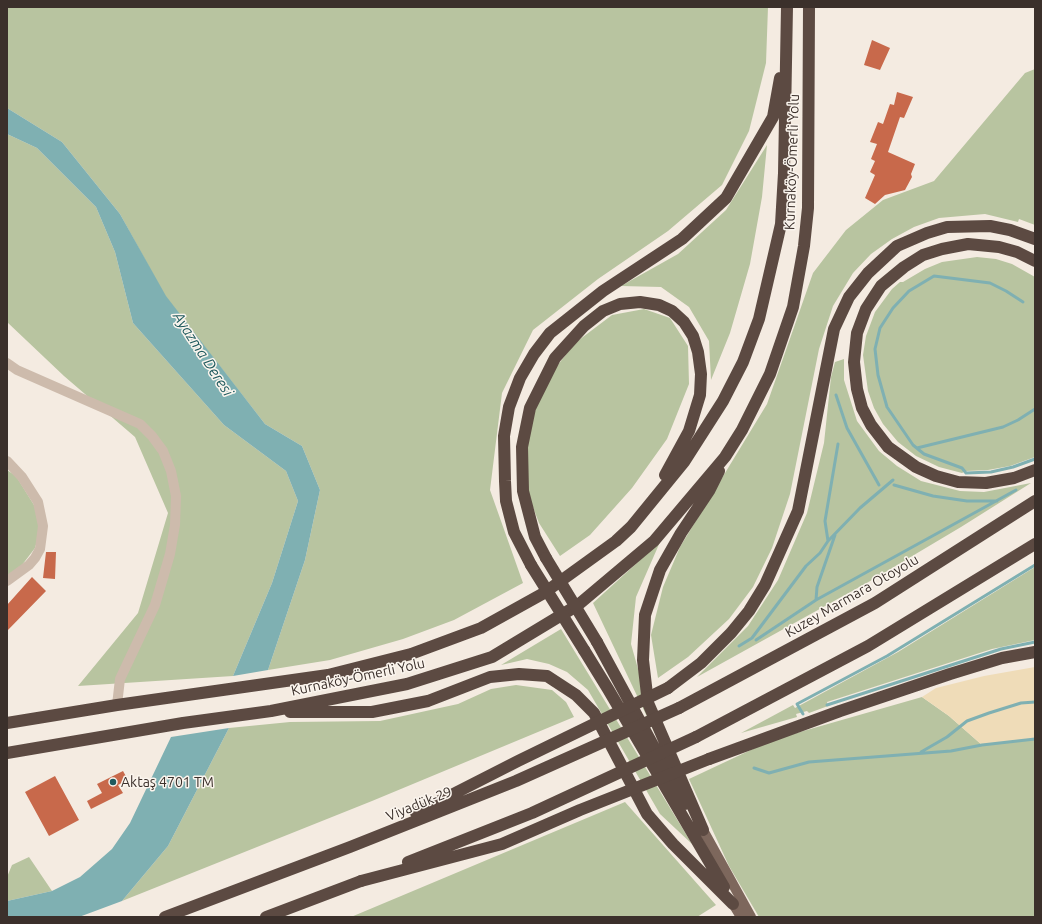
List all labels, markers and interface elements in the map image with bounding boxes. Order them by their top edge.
street label: Kurnaköy-Ömerli Yolu [781,94,803,230]
water label: Ayazma Deresi [169,309,237,399]
street label: Kuzey Marmara Otoyolu [782,551,922,641]
street label: Kurnaköy-Ömerli Yolu [290,655,426,699]
place label: Aktaş 4701 TM [121,774,214,790]
marker: Aktaş 4701 TM [108,777,118,787]
street label: Viyadük-29 [384,783,454,825]

